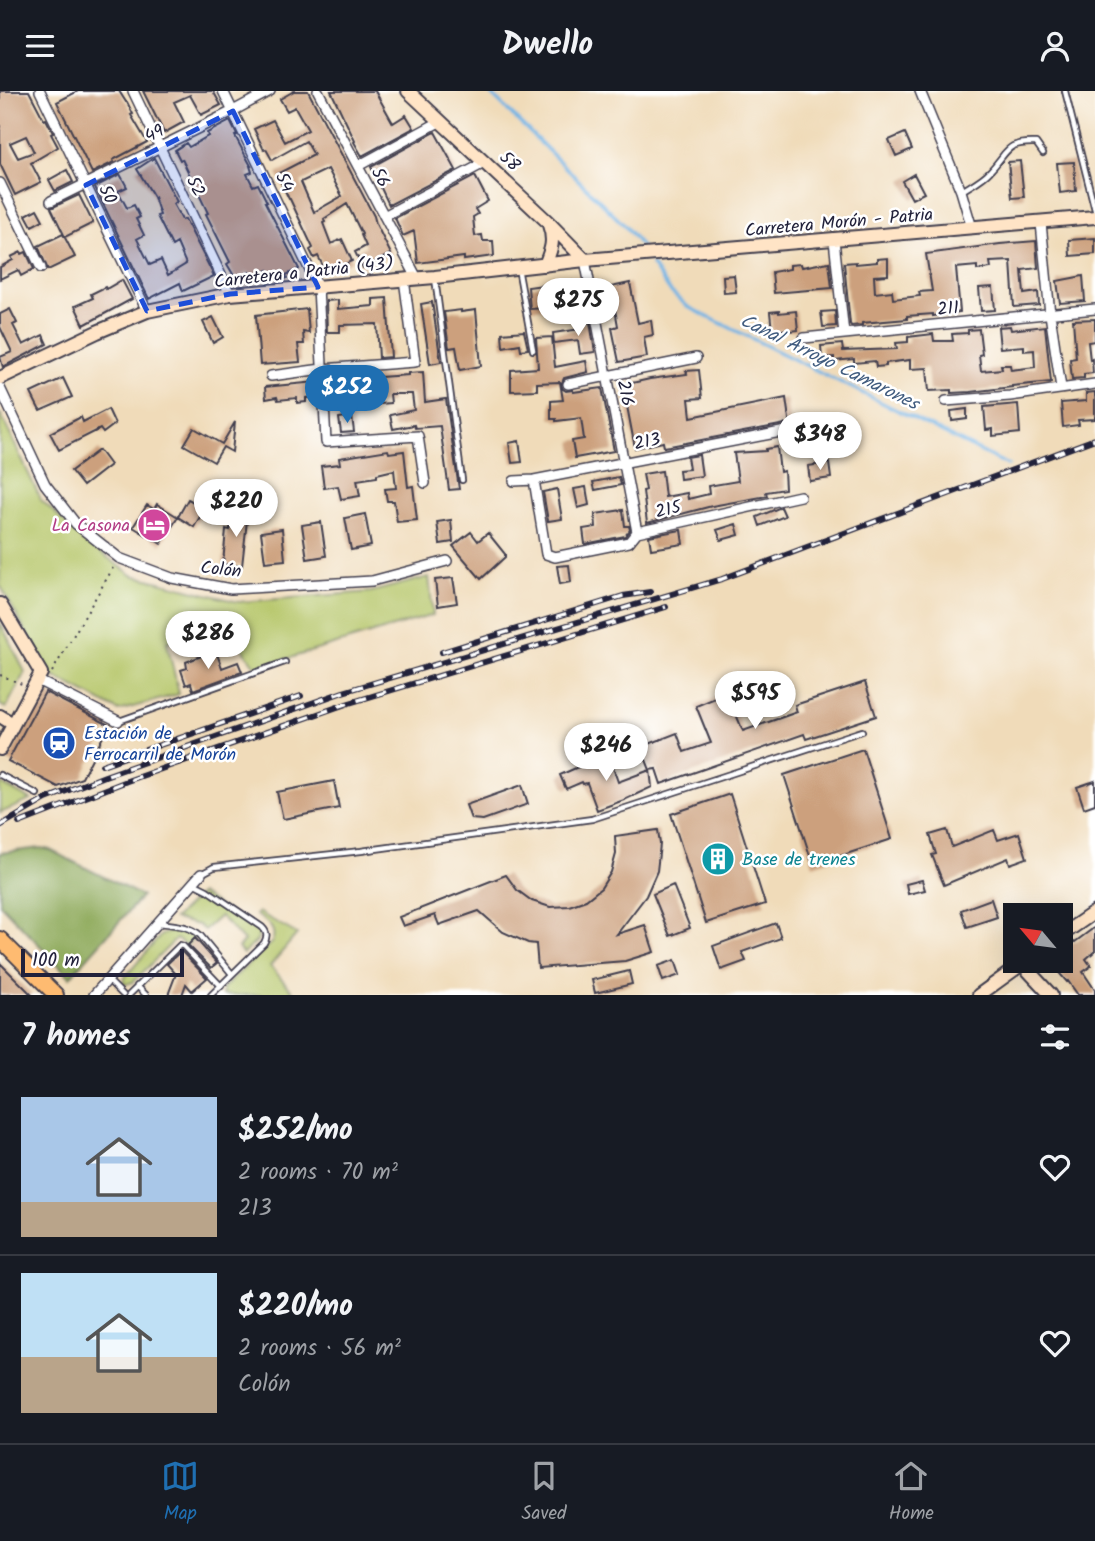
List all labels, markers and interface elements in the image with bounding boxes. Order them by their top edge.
text: Dwello [502,20,593,71]
icon: menu [21,27,59,65]
icon: person [1036,27,1074,65]
street label: 49 [140,117,170,151]
street label: 58 [492,144,526,180]
street label: 56 [362,162,397,193]
street label: 54 [266,167,301,198]
street label: 52 [177,171,212,202]
street label: 50 [90,180,124,209]
street label: Carretera Morón - Patria [744,201,934,246]
street label: Carretera a Patria (43) [213,250,396,297]
pin: $275 [537,279,619,338]
text: $275 [553,283,603,319]
street label: 211 [936,294,960,325]
water label: Canal Arroyo Camarones [735,306,925,420]
pin: $252 [306,365,388,425]
text: $252 [321,370,373,406]
street label: 216 [608,378,641,409]
pin: $348 [779,413,861,472]
text: $348 [794,417,846,453]
street label: 213 [632,426,663,459]
pin: $220 [195,479,277,539]
text: $220 [210,484,262,520]
street label: 215 [653,493,685,527]
hotel icon: La Casona [135,506,173,544]
place label: La Casona [51,512,130,541]
street label: Colón [199,554,243,587]
pin: $286 [167,611,249,671]
text: $286 [181,616,235,652]
pin: $595 [714,671,796,731]
text: $595 [731,676,779,712]
place label: Estación de Ferrocarril de Morón [84,720,236,770]
pin: $246 [565,723,647,783]
station icon: Estación de Ferrocarril de Morón [40,724,78,762]
text: $246 [580,728,632,764]
building icon: Base de trenes [699,840,737,878]
place label: Base de trenes [742,846,856,875]
north arrow [1003,903,1073,973]
map controls [1003,903,1073,973]
scale bar [21,946,184,978]
text: 100 m [32,946,80,976]
text: 7 homes [21,1013,131,1061]
icon: filters [1036,1018,1074,1056]
text: $252/mo [238,1107,353,1155]
icon: home [77,1125,161,1209]
icon: heart [1036,1148,1074,1186]
text: 2 rooms · 70 m² [238,1155,398,1191]
text: 213 [238,1191,272,1227]
text: $220/mo [238,1283,353,1331]
icon: home [77,1301,161,1385]
icon: heart [1036,1324,1074,1362]
text: 2 rooms · 56 m² [238,1331,401,1367]
text: Colón [238,1367,291,1403]
tab: Map [161,1457,199,1529]
tab: Saved [521,1457,567,1529]
tab: Home [889,1457,934,1529]

